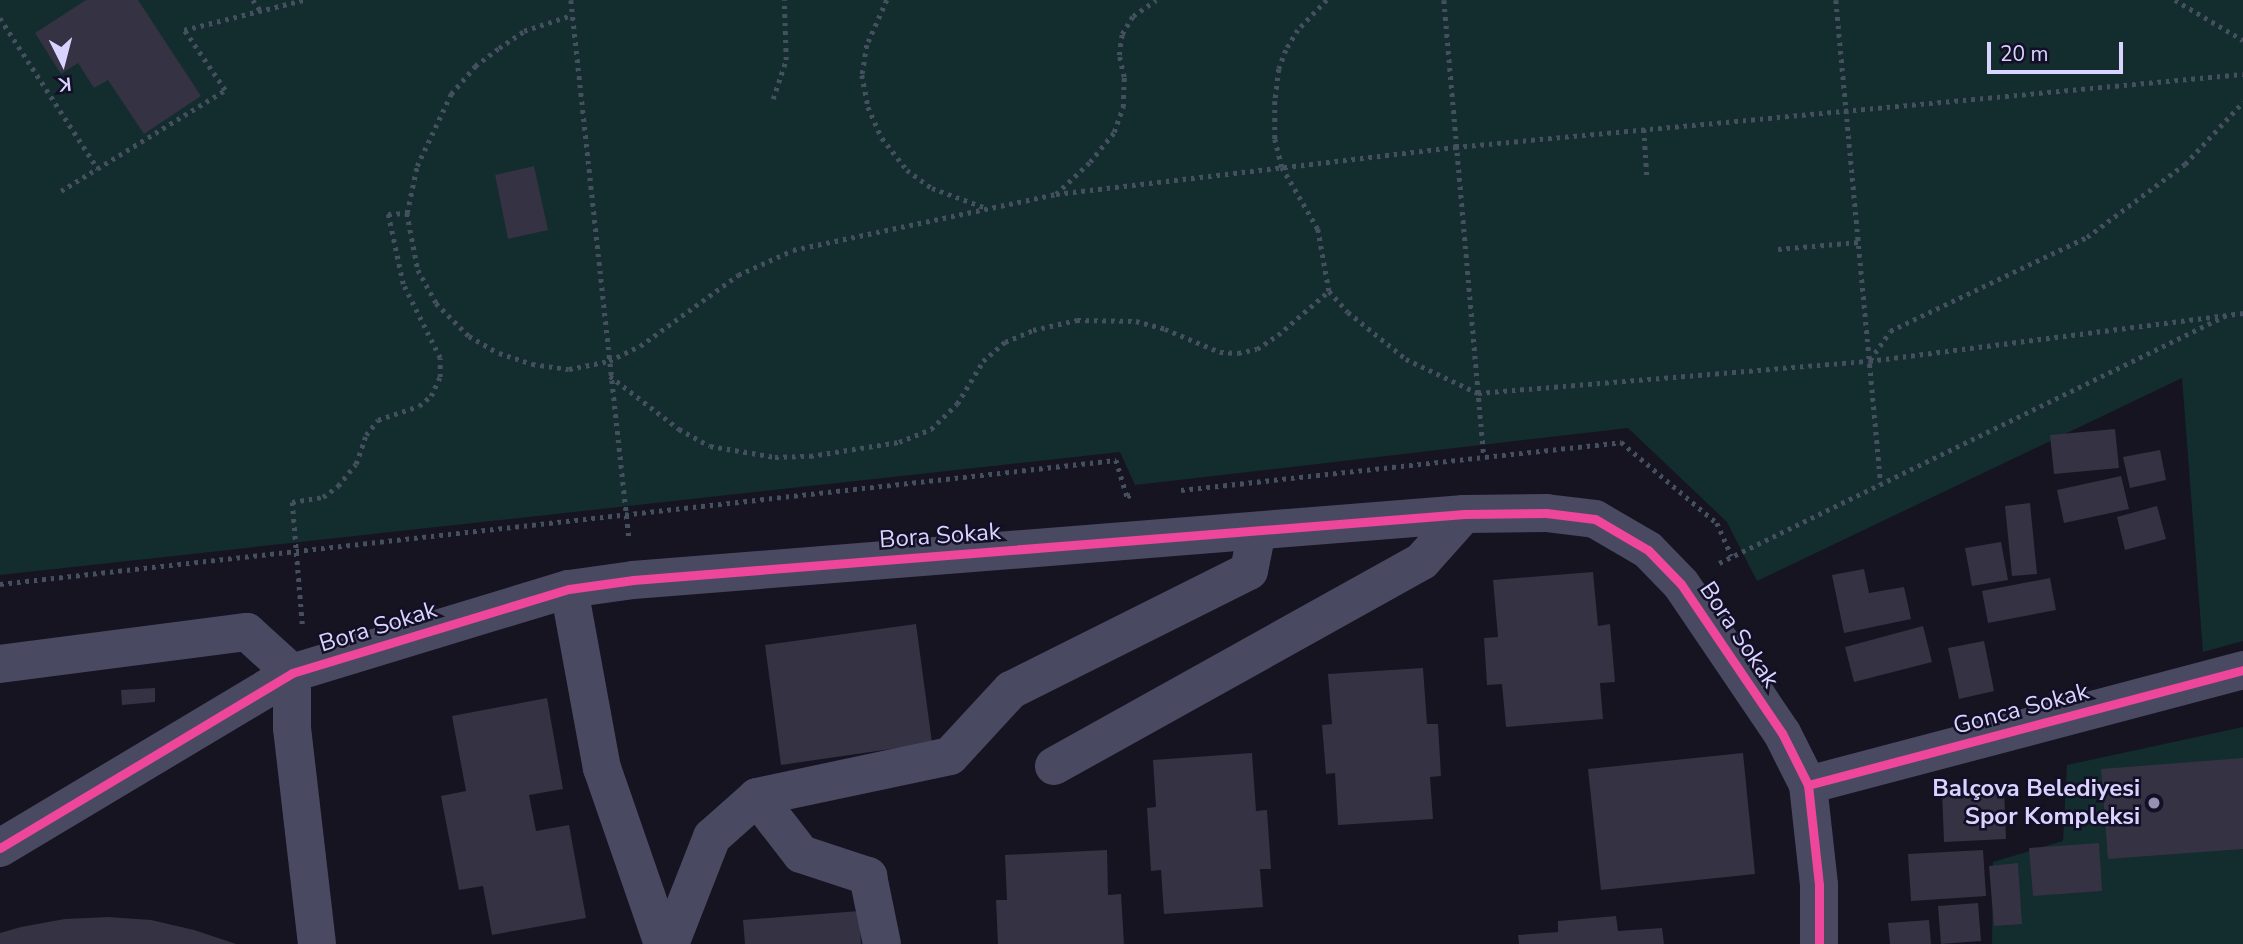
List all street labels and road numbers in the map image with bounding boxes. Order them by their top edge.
street label: Bora Sokak [878,517,1002,555]
street label: Bora Sokak [1693,577,1785,693]
street label: Bora Sokak [316,595,440,659]
street label: Gonca Sokak [1950,677,2092,741]

